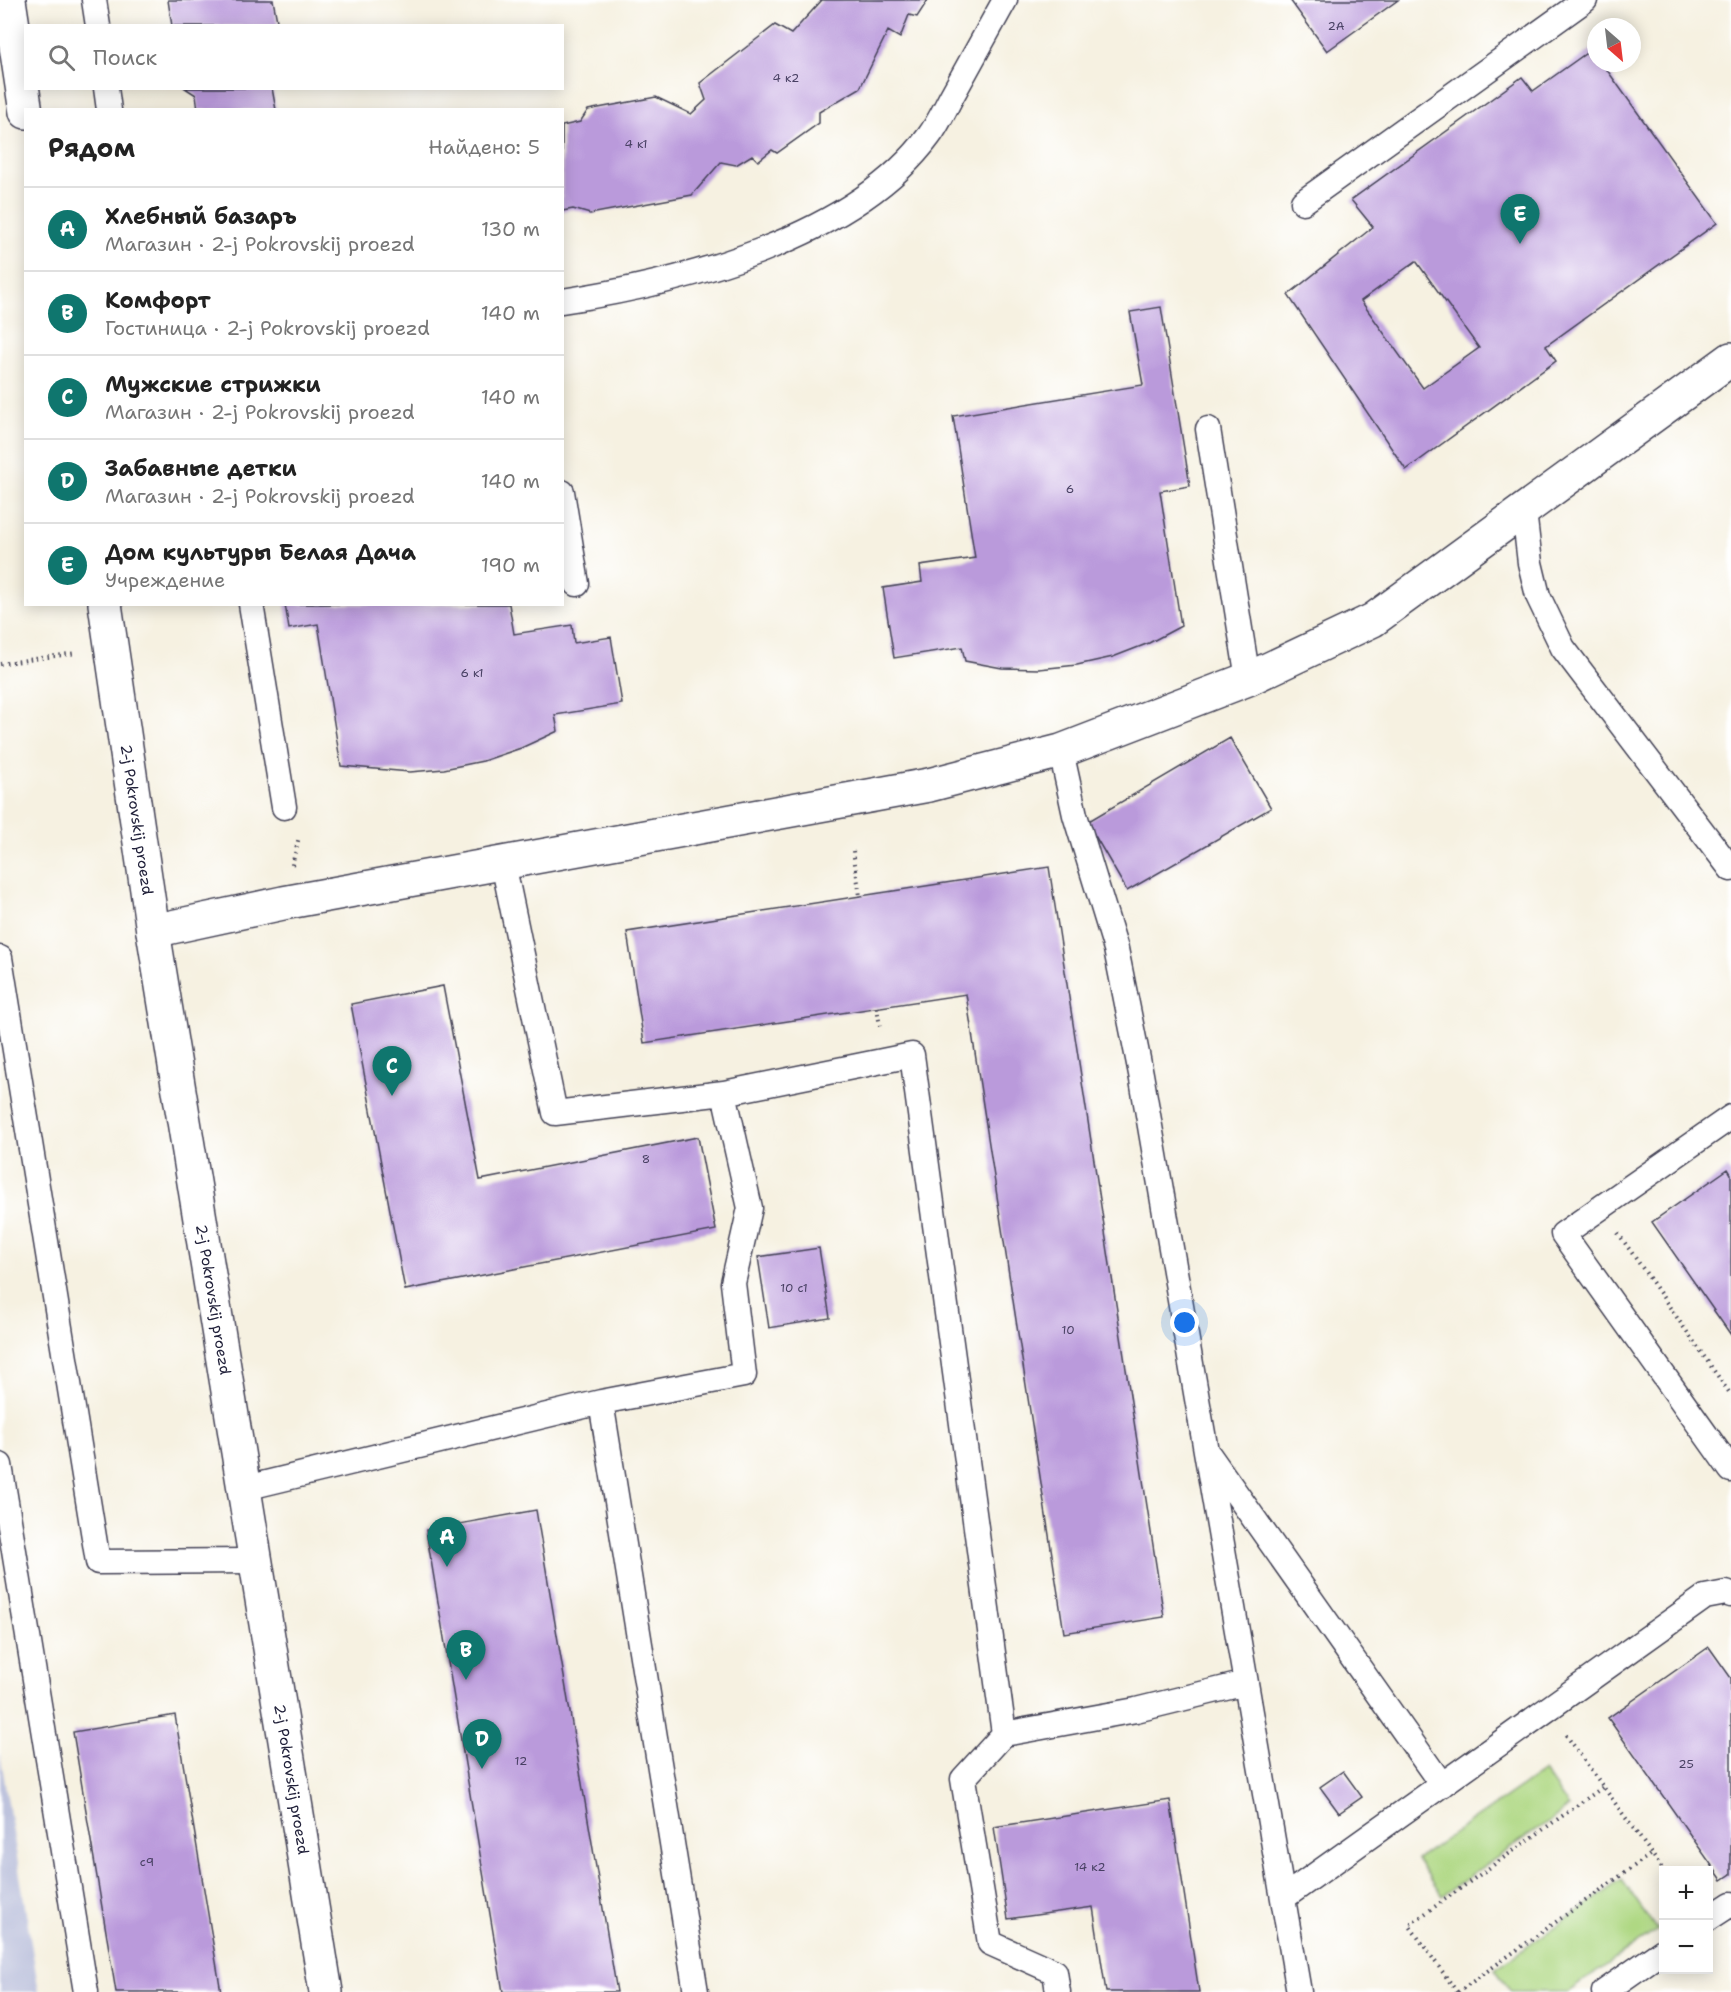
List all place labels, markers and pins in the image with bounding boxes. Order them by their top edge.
pin: E [1500,194,1540,244]
pin: C [372,1046,412,1096]
pin: A [428,1518,466,1567]
pin: B [446,1630,486,1680]
pin: D [462,1720,502,1769]

